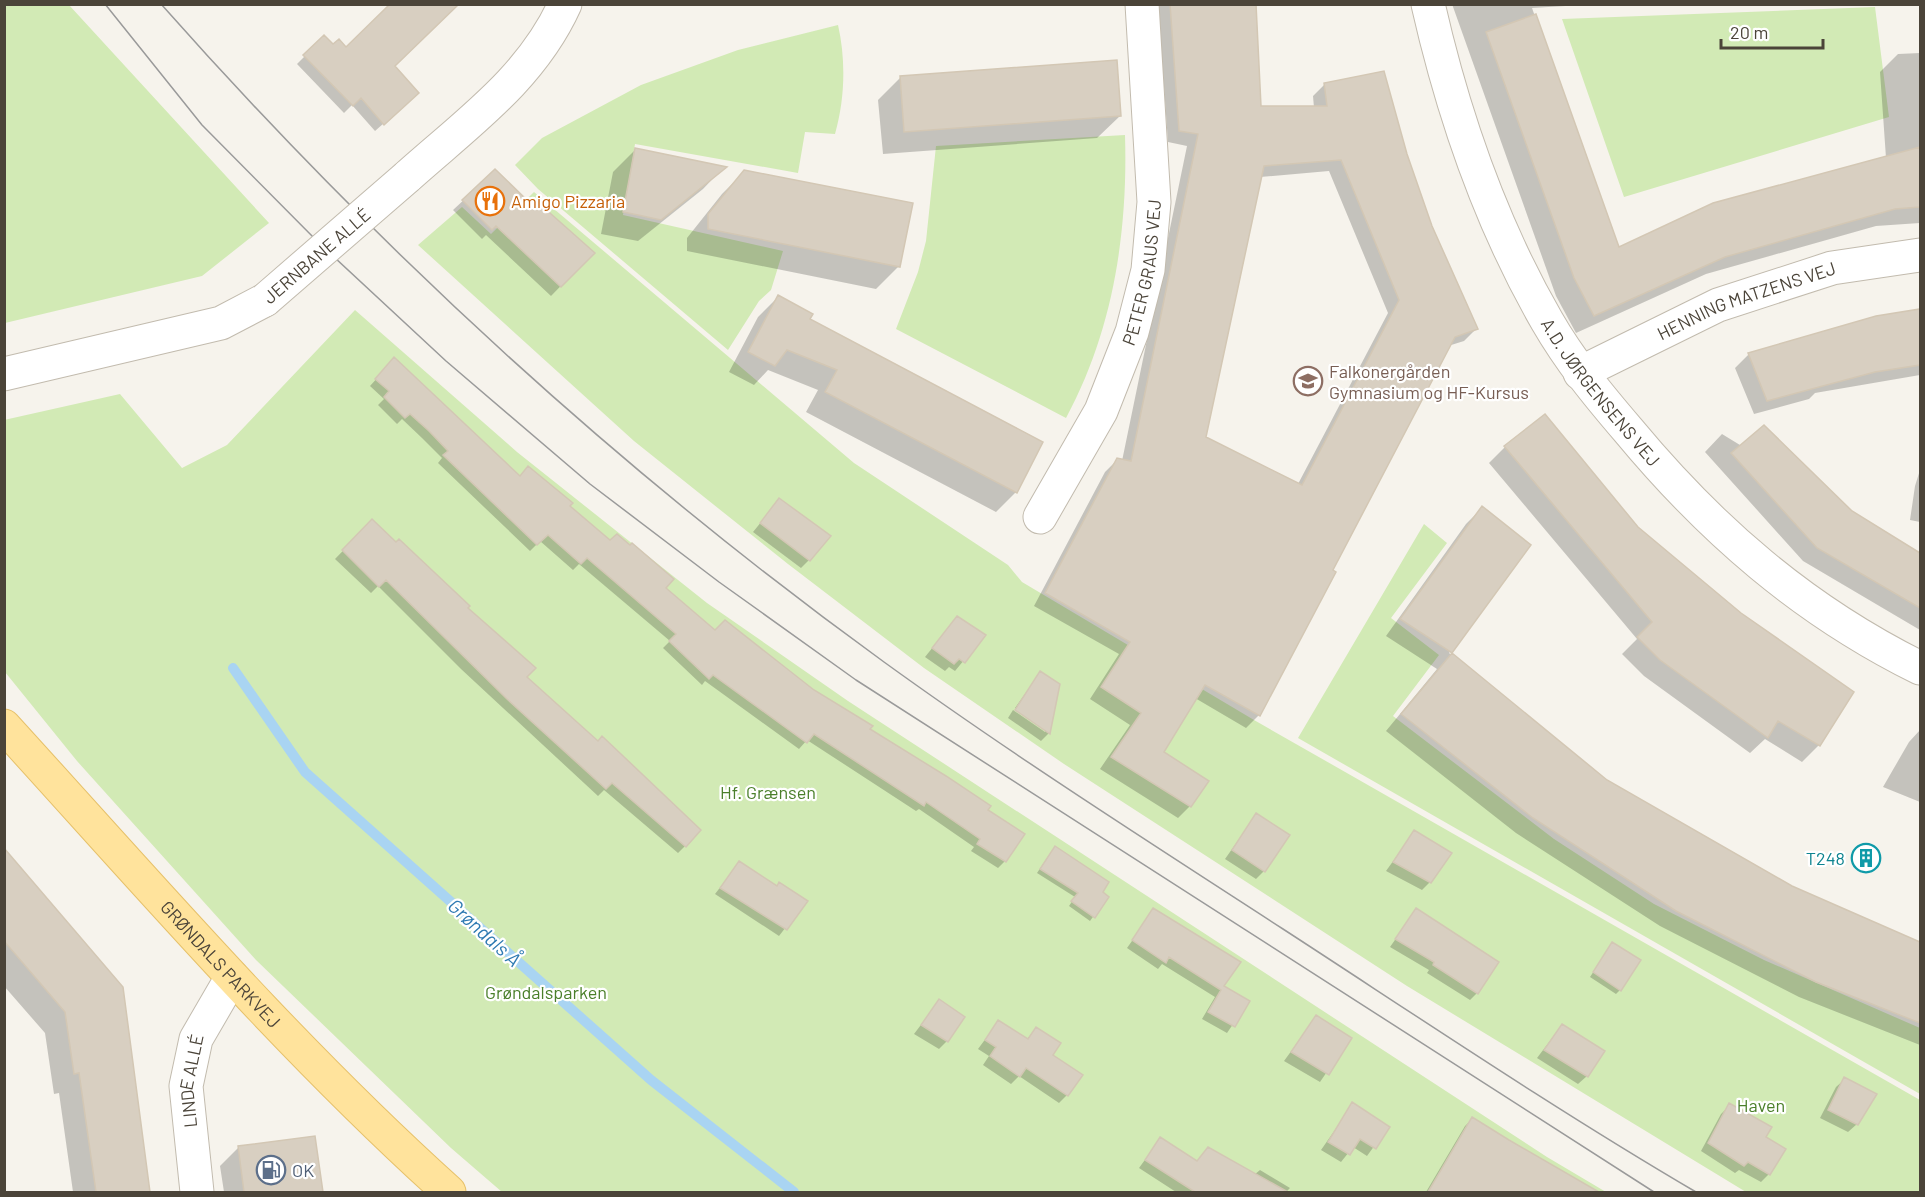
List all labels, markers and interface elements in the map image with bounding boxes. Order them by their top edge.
scale bar [1721,12,1823,50]
text: 20 m [1730,21,1768,43]
restaurant icon: Amigo Pizzaria [474,185,506,217]
place label: Amigo Pizzaria [511,190,625,212]
street label: PETER GRAUS VEJ [1117,198,1165,348]
street label: JERNBANE ALLÉ [258,203,375,308]
street label: HENNING MATZENS VEJ [1653,257,1838,344]
street label: A.D. JØRGENSENS VEJ [1537,314,1665,471]
place label: Falkonergården Gymnasium og HF-Kursus [1329,360,1529,403]
school or university icon: Falkonergården Gymnasium og HF-Kursus [1292,365,1324,397]
park label: Hf. Grænsen [720,781,816,803]
building icon: T248 [1850,842,1882,874]
place label: T248 [1806,847,1845,869]
water label: Grøndals Å [444,893,526,971]
street label: GRØNDALS PARKVEJ [156,896,285,1032]
park label: Grøndalsparken [485,981,607,1003]
street label: LINDE ALLÉ [174,1032,208,1129]
park label: Haven [1737,1094,1785,1116]
fuel station icon: OK [255,1154,287,1186]
place label: OK [292,1159,314,1181]

